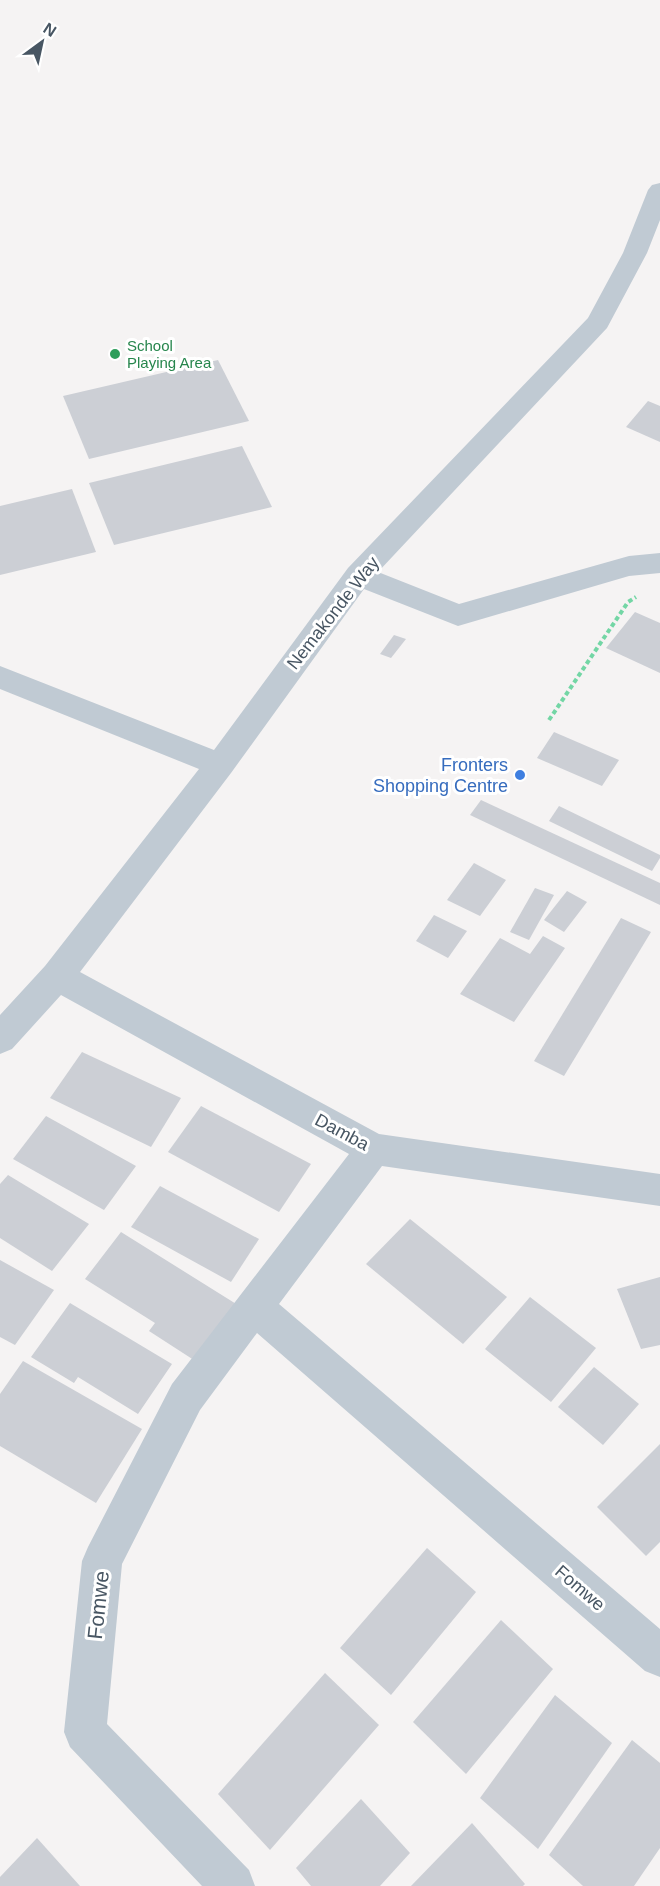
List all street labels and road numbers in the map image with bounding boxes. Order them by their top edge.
street label: Nemakonde Way [283,553,383,673]
street label: Damba [312,1110,373,1155]
street label: Fomwe [551,1561,609,1615]
street label: Fomwe [83,1570,113,1640]

